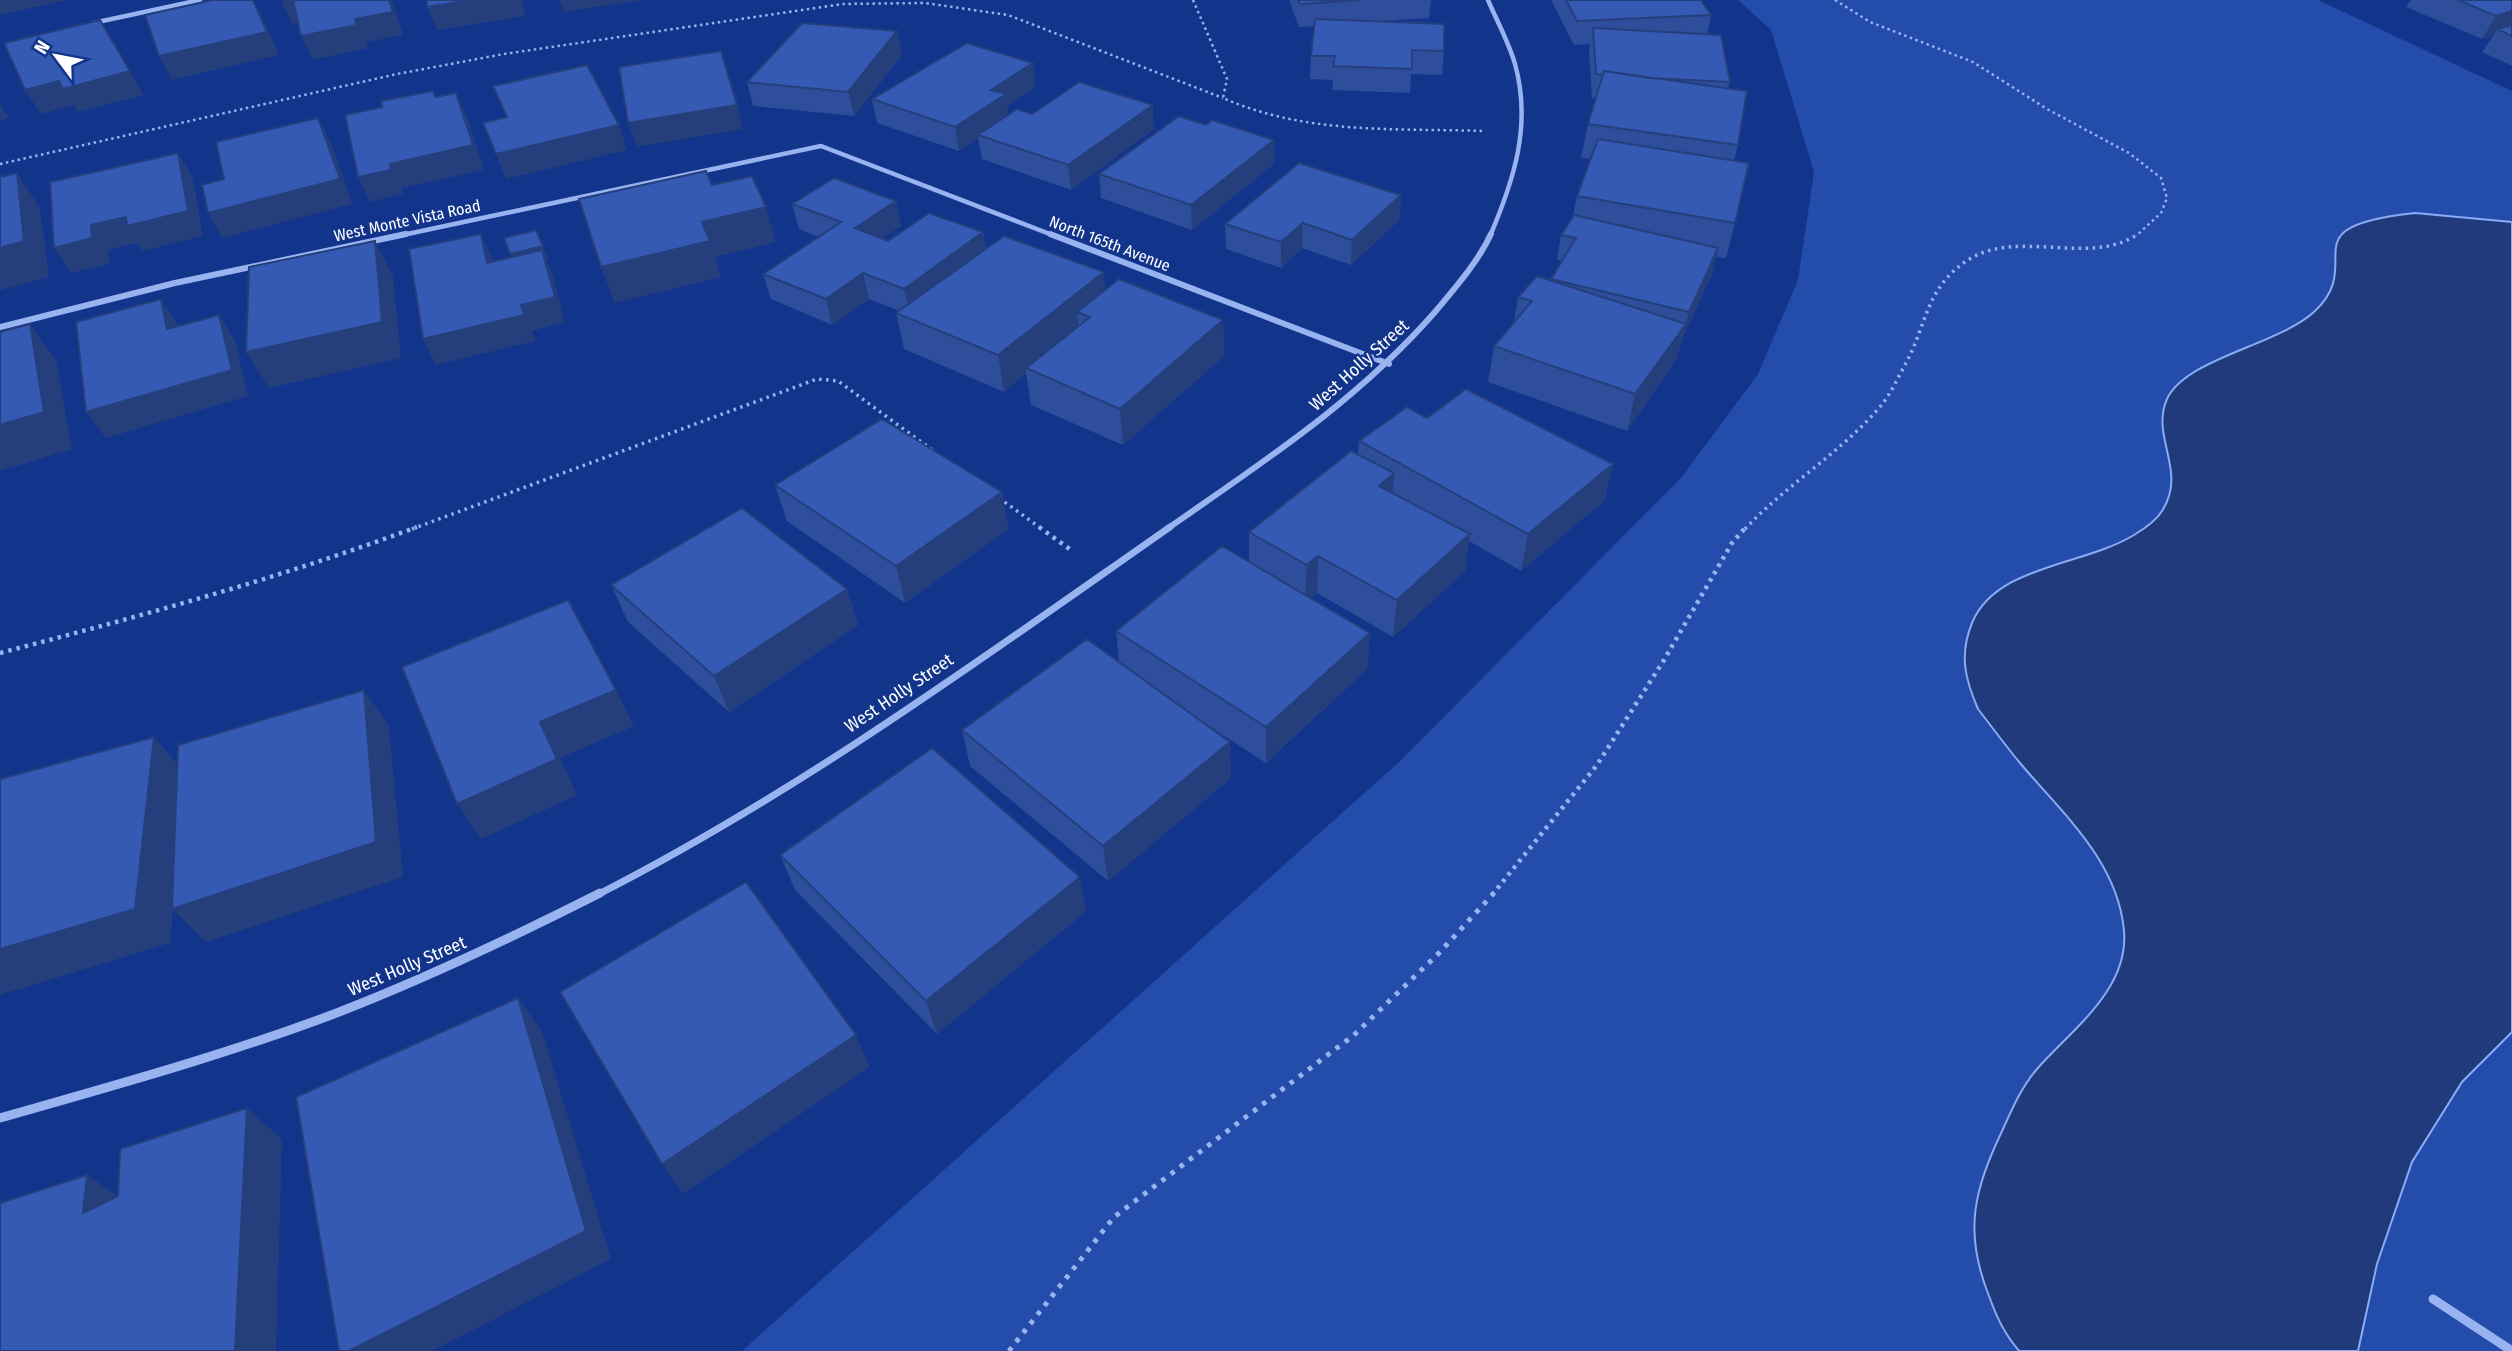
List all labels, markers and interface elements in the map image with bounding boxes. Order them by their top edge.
north arrow [21,21,91,91]
text: N [29,36,55,58]
street label: West Monte Vista Road [332,196,482,245]
street label: North 165th Avenue [1047,212,1173,275]
street label: West Holly Street [1305,315,1413,415]
street label: West Holly Street [841,649,958,737]
street label: West Holly Street [345,931,469,1001]

